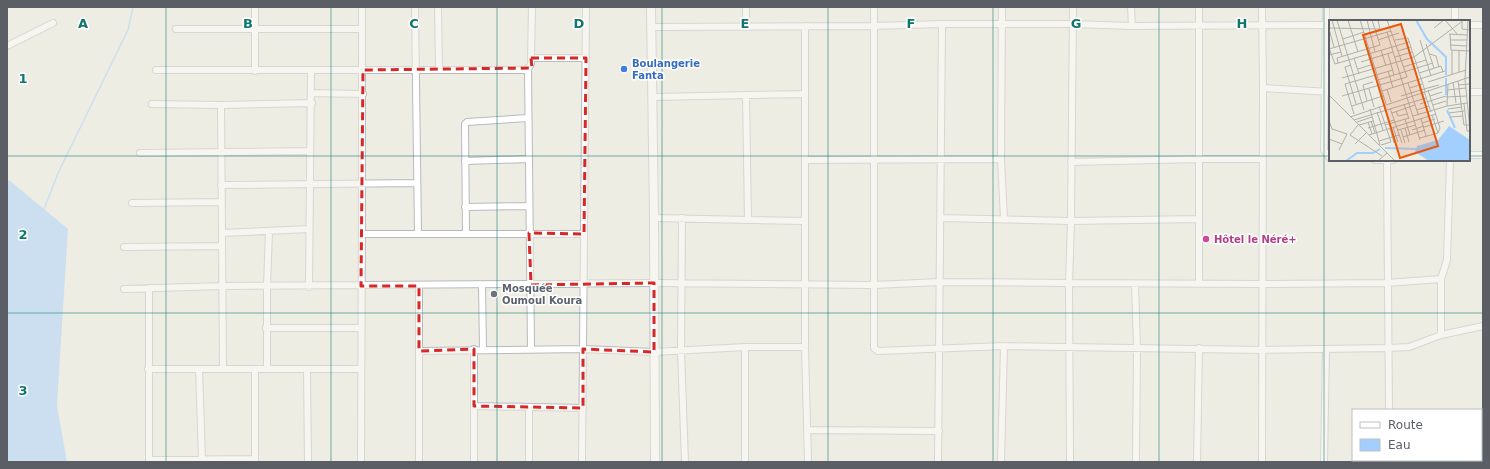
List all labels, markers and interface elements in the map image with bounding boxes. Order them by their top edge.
text: A [78,16,88,31]
text: B [243,16,253,31]
text: C [409,16,419,31]
text: D [574,16,585,31]
text: E [741,16,749,31]
text: F [907,16,915,31]
text: G [1071,16,1081,31]
text: H [1237,16,1247,31]
inset map [1329,20,1470,161]
place label: Boulangerie Fanta [632,58,700,81]
marker: Boulangerie Fanta [619,64,629,74]
text: 1 [18,71,28,86]
text: 2 [18,227,28,242]
marker: Hôtel le Néré+ [1201,234,1211,244]
place label: Hôtel le Néré+ [1214,234,1297,245]
place label: Mosquée Oumoul Koura [502,283,582,306]
marker: Mosquée Oumoul Koura [489,289,499,299]
text: 3 [18,383,28,398]
legend [1352,409,1482,461]
text: Route [1388,418,1423,432]
text: Eau [1388,438,1411,452]

